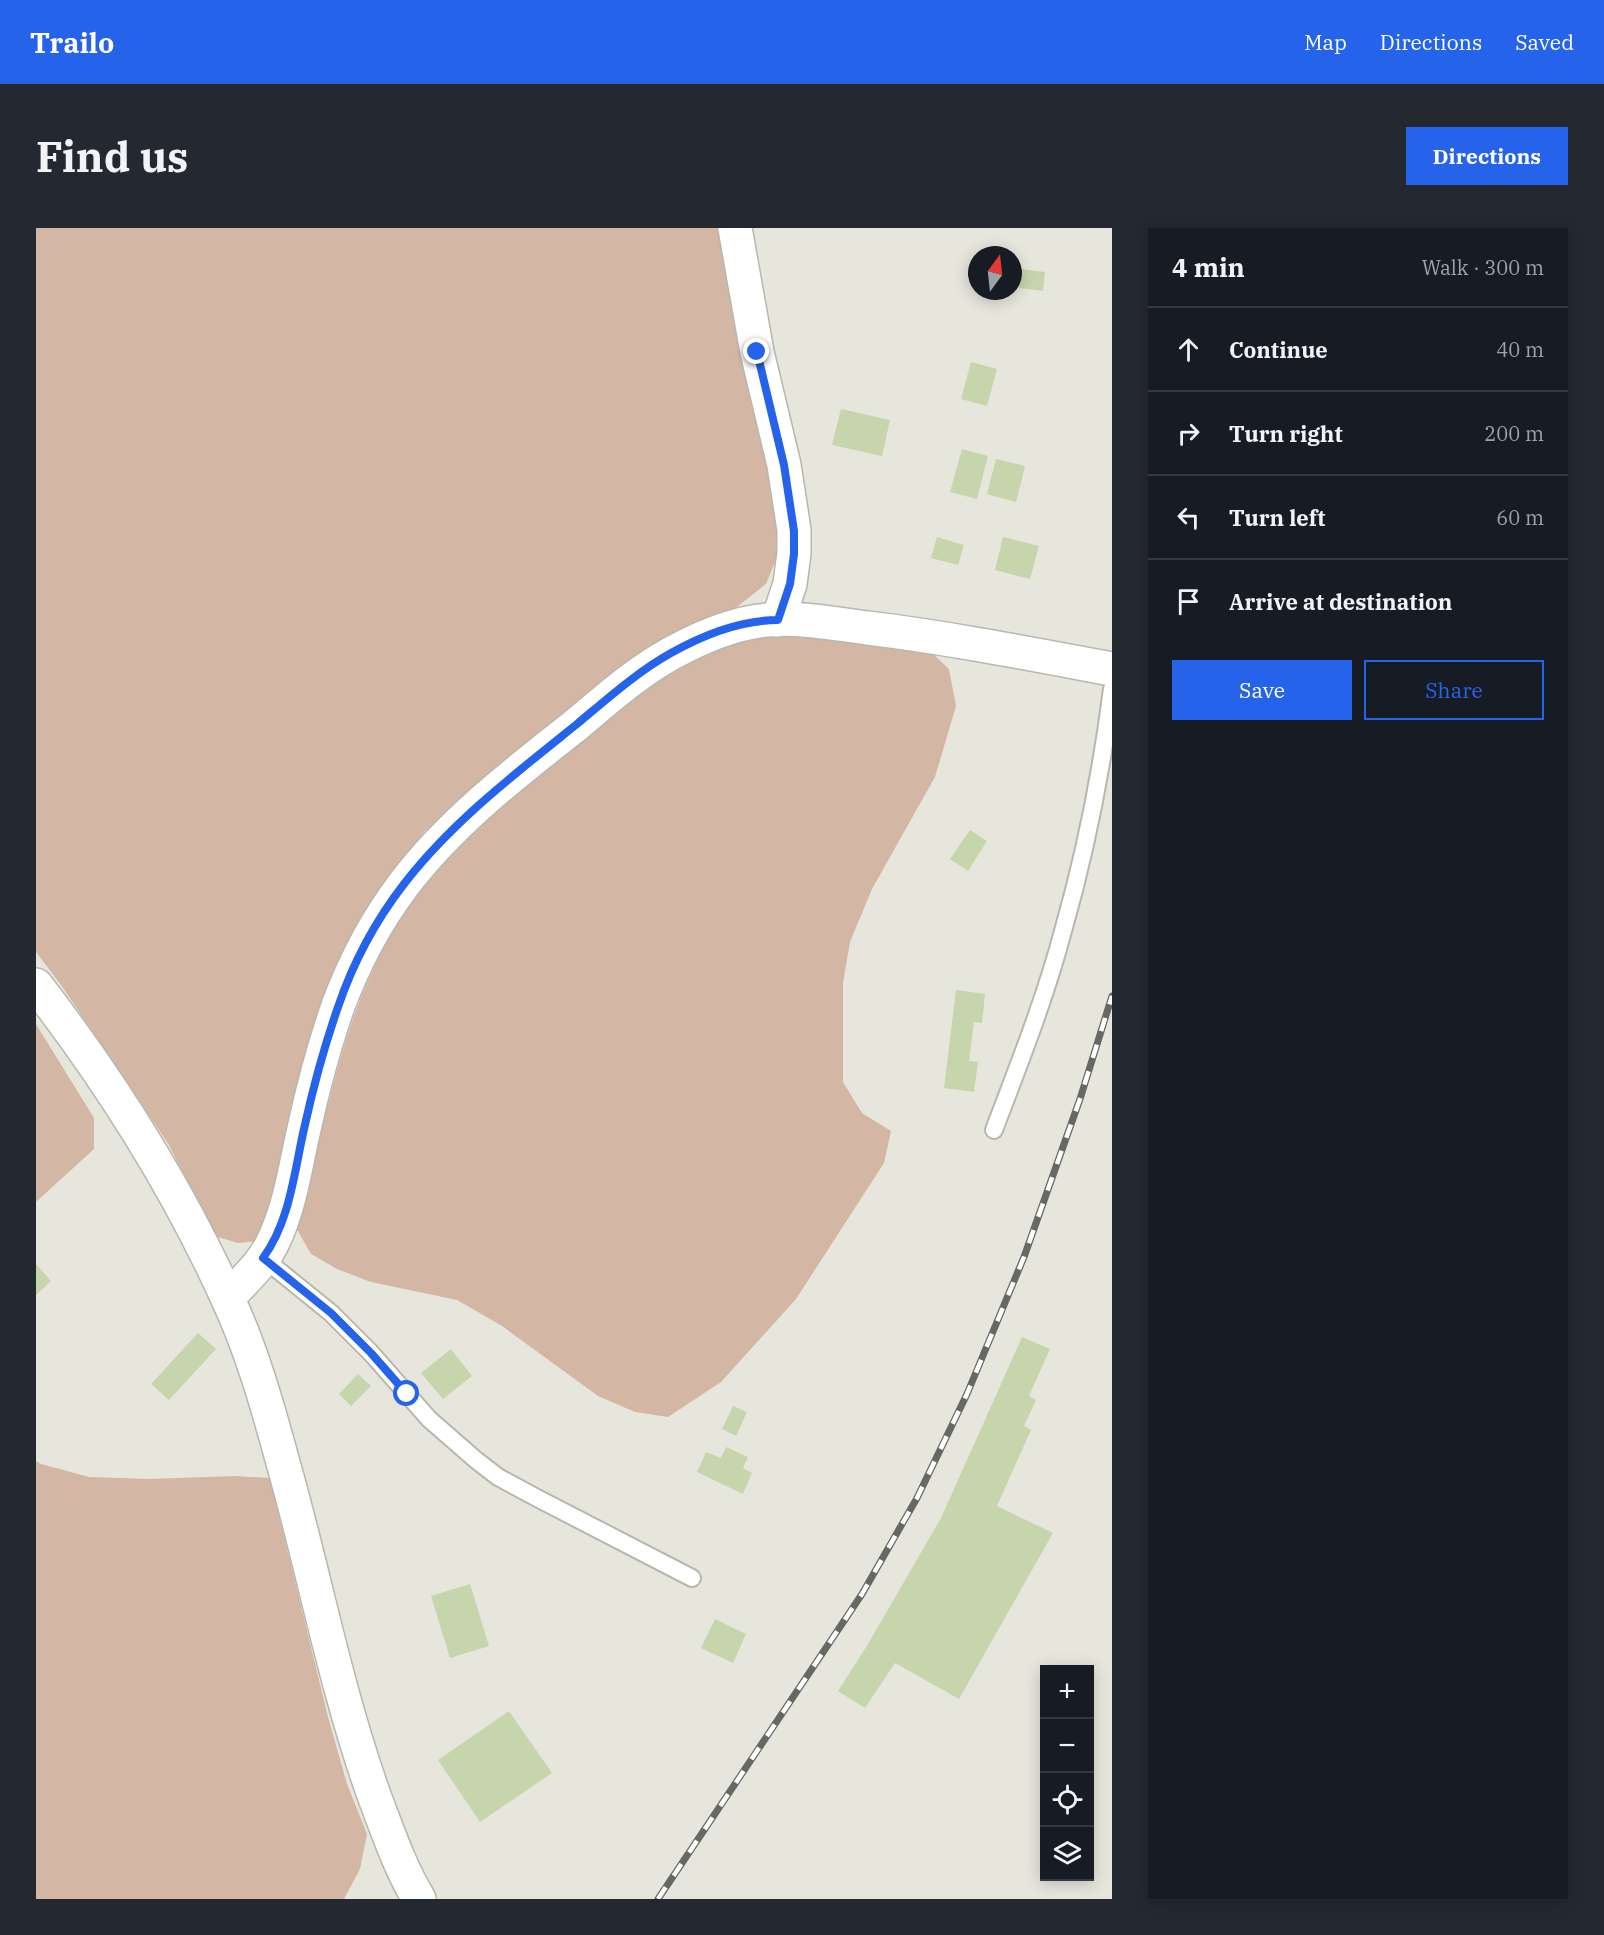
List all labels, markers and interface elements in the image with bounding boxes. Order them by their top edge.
text: Trailo [30,24,114,61]
text: Map [1304,28,1347,56]
text: Directions [1380,28,1482,56]
text: Saved [1515,28,1574,56]
button: Directions [1406,127,1568,185]
text: Find us [36,129,188,184]
north arrow [968,246,1022,300]
text: 4 min [1172,250,1245,284]
text: Walk · 300 m [1422,254,1544,281]
icon: ahead [1172,333,1205,366]
text: Continue [1229,335,1328,364]
text: 40 m [1496,336,1544,363]
route end [743,338,769,364]
icon: right [1172,417,1205,450]
text: Turn right [1229,419,1343,448]
text: 200 m [1484,420,1544,447]
icon: left [1172,501,1205,534]
text: Turn left [1229,503,1325,532]
text: 60 m [1496,504,1544,531]
icon: arrive [1172,585,1205,618]
text: Arrive at destination [1229,587,1452,616]
button: Save [1172,660,1352,720]
button: Share [1364,660,1544,720]
route start [393,1380,419,1406]
map controls [1040,1665,1094,1881]
button: + [1040,1665,1094,1719]
button: − [1040,1719,1094,1773]
button: locate [1040,1773,1094,1827]
button: layers [1040,1827,1094,1881]

